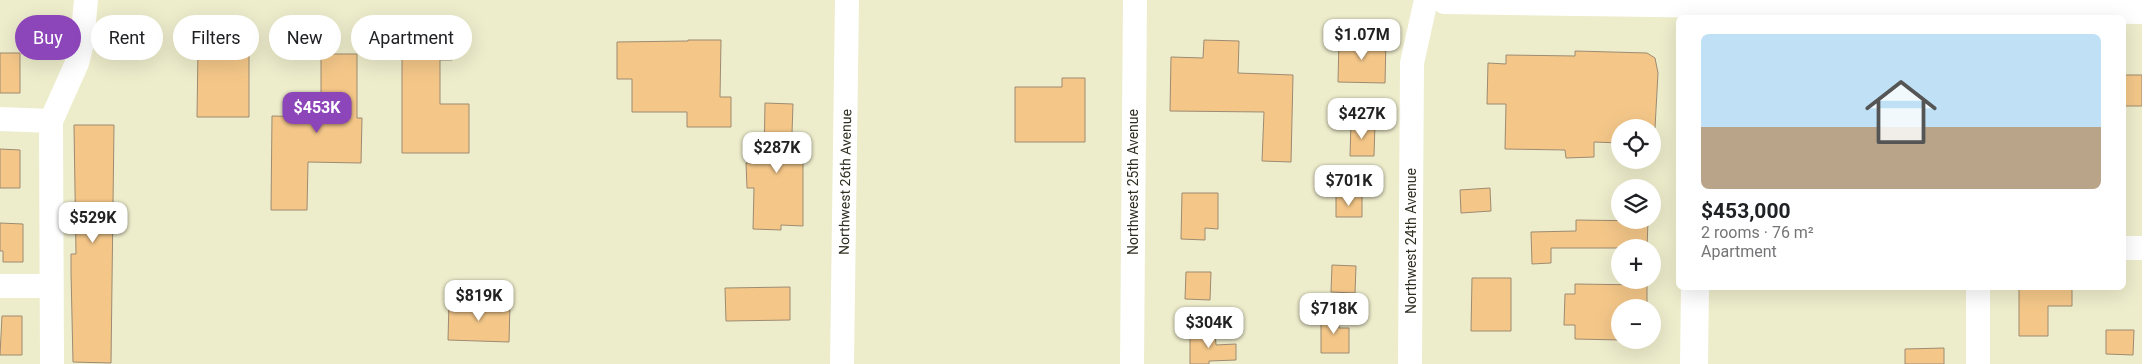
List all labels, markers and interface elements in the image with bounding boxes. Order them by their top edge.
chip: Buy [15,15,81,60]
chip: Rent [91,15,163,60]
chip: Filters [173,15,259,60]
chip: New [269,15,341,60]
chip: Apartment [351,15,472,60]
pin: $1.07M [1321,18,1403,61]
text: $1.07M [1334,25,1390,44]
icon: home [1856,67,1946,157]
pin: $453K [282,92,352,134]
text: $453K [294,98,340,117]
pin: $427K [1327,98,1397,140]
text: $427K [1339,104,1385,123]
street label: Northwest 26th Avenue [836,109,854,255]
street label: Northwest 25th Avenue [1125,109,1141,255]
map controls [1611,119,1661,349]
button: locate [1611,119,1661,169]
pin: $287K [742,132,812,174]
text: $287K [754,138,800,157]
pin: $701K [1314,164,1384,207]
street label: Northwest 24th Avenue [1403,168,1419,314]
text: $701K [1326,171,1372,190]
button: layers [1611,179,1661,229]
text: $453,000 [1701,199,1791,223]
pin: $529K [58,202,128,244]
text: $529K [70,208,116,227]
text: 2 rooms · 76 m² [1701,223,1814,242]
button: + [1611,239,1661,289]
text: Apartment [1701,242,1777,261]
pin: $819K [444,280,514,322]
text: $819K [456,286,502,305]
pin: $718K [1299,292,1369,335]
text: $718K [1311,299,1357,318]
button: − [1611,299,1661,349]
pin: $304K [1174,306,1244,349]
text: $304K [1186,313,1232,332]

